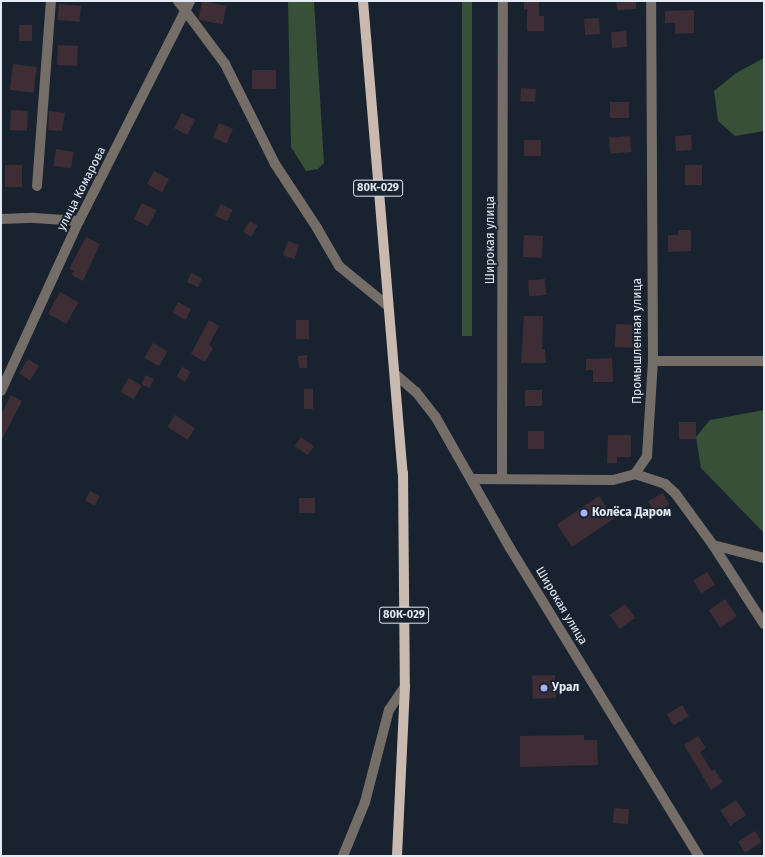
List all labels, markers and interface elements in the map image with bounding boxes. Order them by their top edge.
street label: улица Комарова [55,145,109,233]
road number: 80К-029 [353,179,403,197]
street label: Широкая улица [484,196,498,284]
street label: Промышленная улица [631,278,645,404]
place label: Колёса Даром [592,506,671,520]
marker: Колёса Даром [579,508,589,518]
street label: Широкая улица [532,564,590,648]
road number: 80К-029 [379,606,429,624]
place label: Урал [552,681,579,695]
marker: Урал [539,683,549,693]

